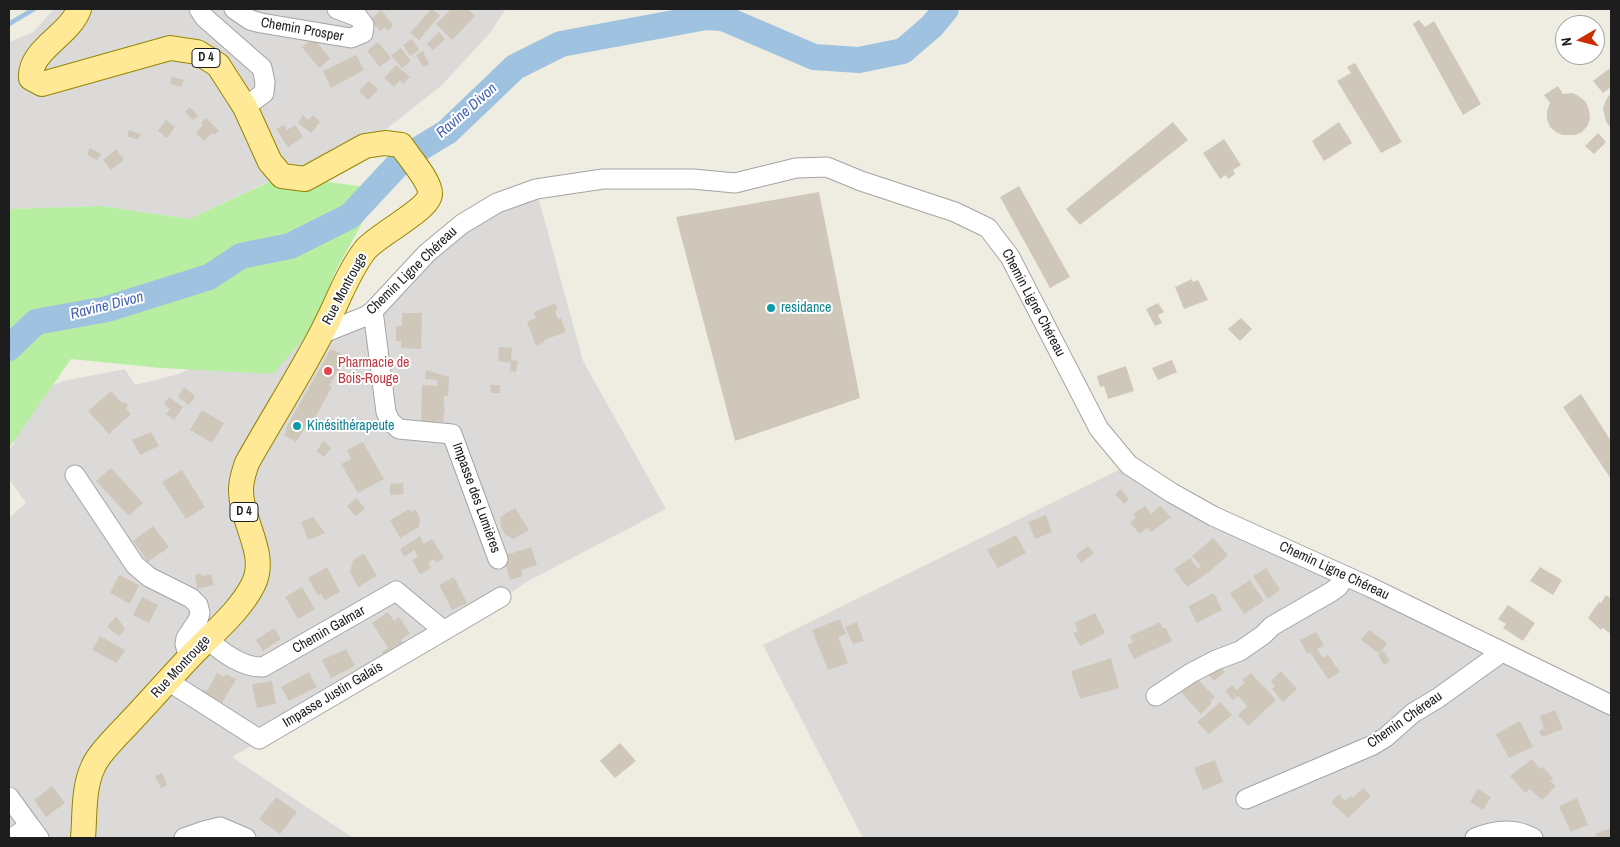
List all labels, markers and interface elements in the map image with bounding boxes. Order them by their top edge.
street label: Chemin Prosper [259,14,345,46]
north arrow [1555,15,1605,65]
text: N [1557,37,1576,47]
road number: D 4 [192,48,220,68]
water label: Ravine Divon [433,80,501,142]
street label: Chemin Ligne Chéreau [363,224,461,318]
street label: Chemin Ligne Chéreau [998,246,1068,360]
street label: Rue Montrouge [319,250,371,328]
water label: Ravine Divon [69,288,145,324]
place label: residance [781,300,831,316]
marker: residance [765,302,777,314]
place label: Pharmacie de Bois-Rouge [338,355,409,388]
marker: Pharmacie de Bois-Rouge [322,365,334,377]
place label: Kinésithérapeute [307,418,394,434]
marker: Kinésithérapeute [291,420,303,432]
street label: Impasse des Lumières [448,441,504,555]
road number: D 4 [230,502,258,522]
street label: Chemin Ligne Chéreau [1276,538,1392,604]
street label: Chemin Galmar [290,602,368,658]
street label: Rue Montrouge [148,632,214,702]
street label: Impasse Justin Galais [280,659,386,731]
street label: Chemin Chéreau [1364,688,1446,752]

